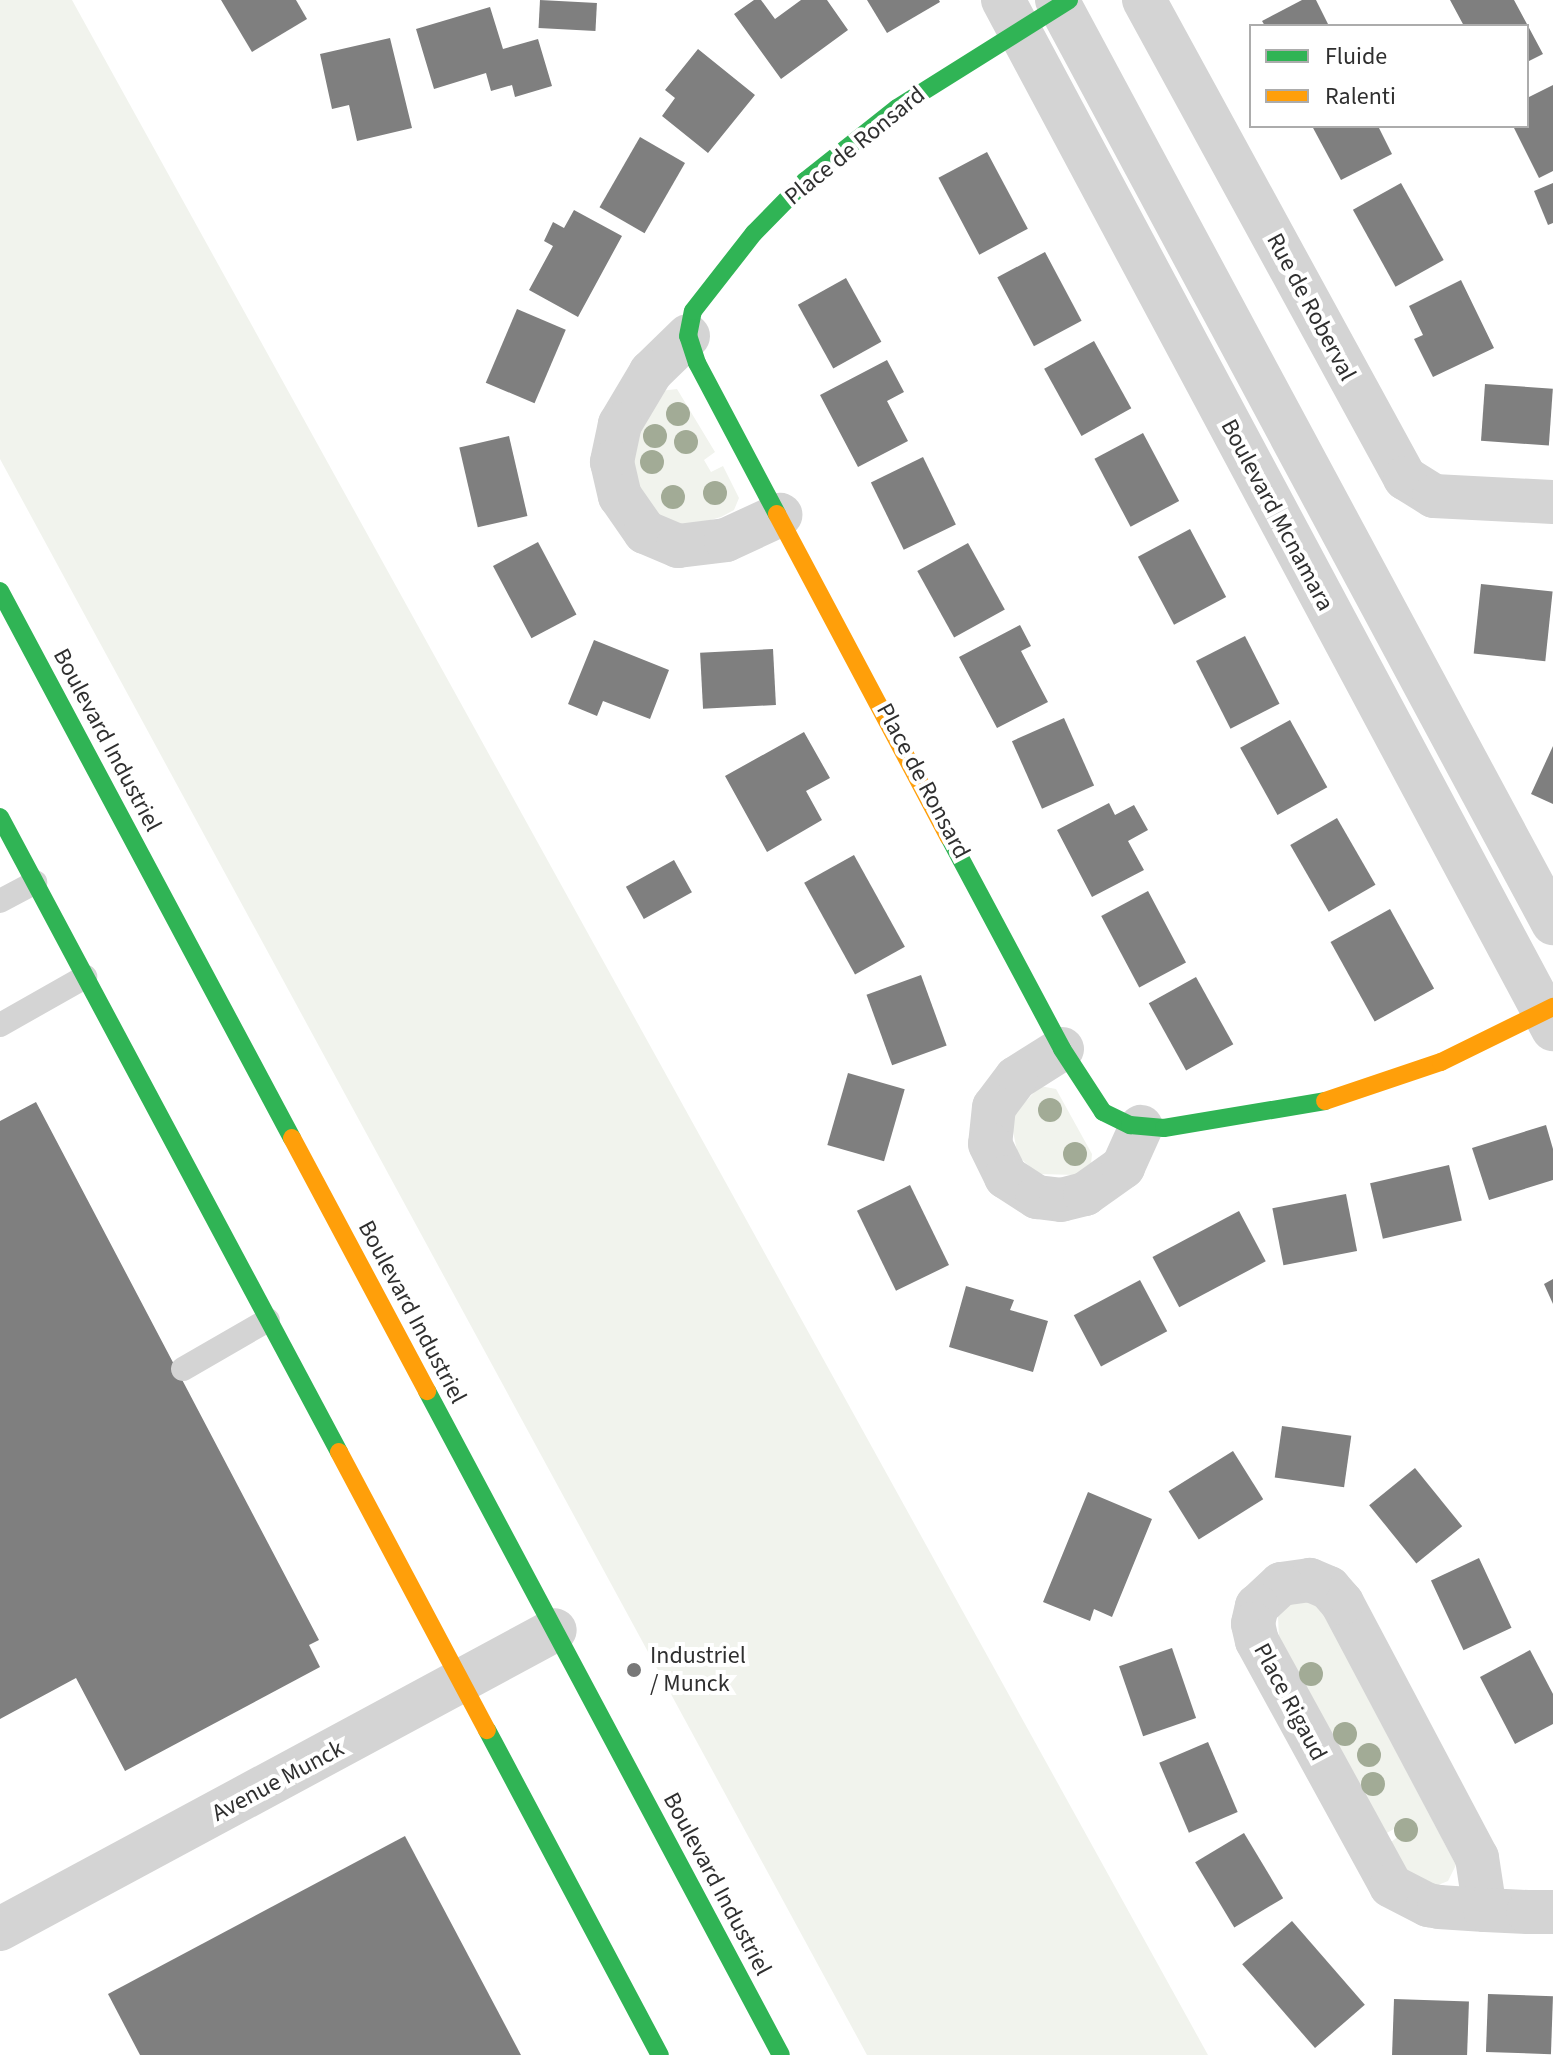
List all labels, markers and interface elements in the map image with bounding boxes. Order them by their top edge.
legend [1249,24,1529,128]
text: Fluide [1325,39,1387,74]
text: Ralenti [1325,79,1396,114]
street label: Place de Ronsard [779,81,931,211]
street label: Rue de Roberval [1260,228,1362,386]
street label: Boulevard Mcnamara [1214,414,1340,616]
street label: Boulevard Industriel [47,644,167,836]
street label: Place de Ronsard [870,698,976,864]
street label: Boulevard Industriel [352,1216,472,1408]
street label: Place Rigaud [1247,1638,1333,1766]
place label: Industriel / Munck [650,1642,746,1698]
marker: Industriel / Munck [625,1661,643,1679]
street label: Avenue Munck [207,1734,349,1828]
street label: Boulevard Industriel [657,1788,777,1980]

